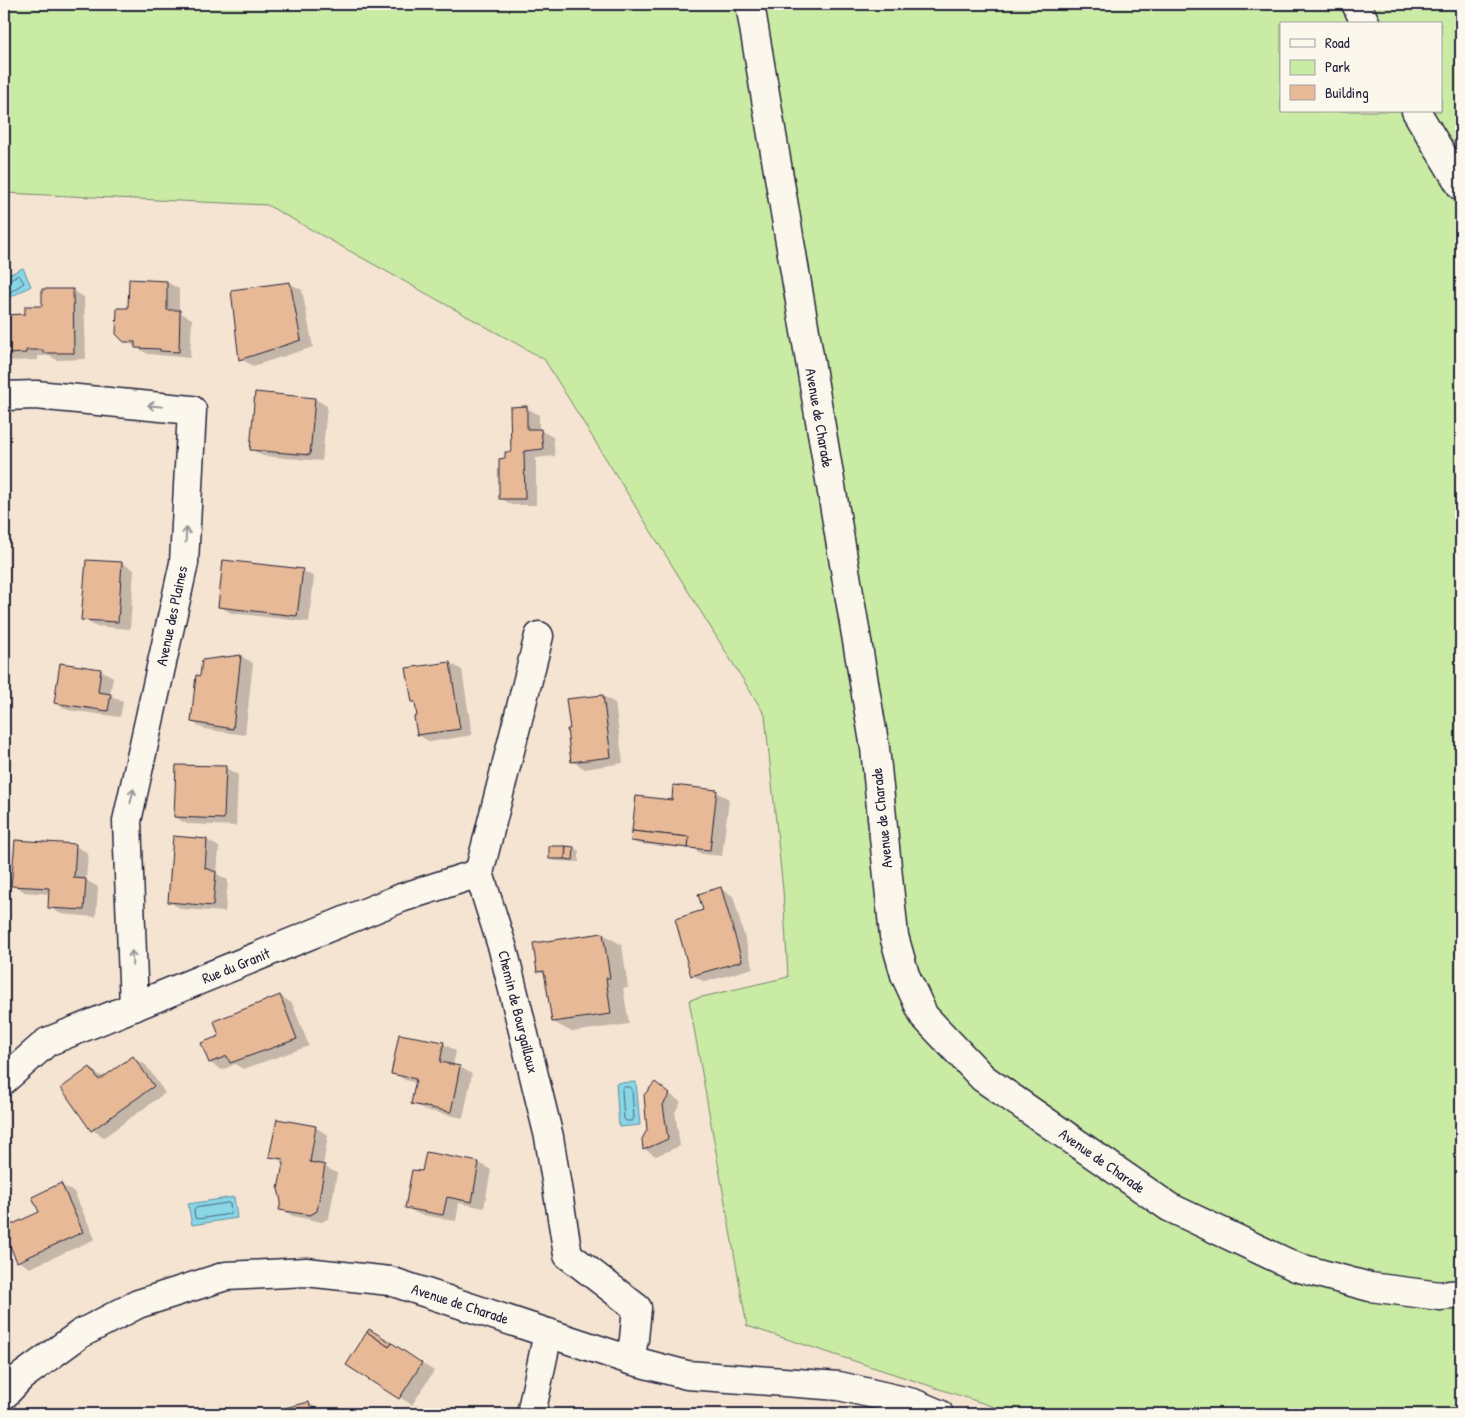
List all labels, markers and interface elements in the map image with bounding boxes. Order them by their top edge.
legend [1280,22,1442,112]
text: Road [1325,32,1350,53]
text: Park [1325,56,1350,77]
text: Building [1325,82,1369,103]
street label: Avenue de Charade [800,367,839,469]
one-way arrow [147,401,163,411]
one-way arrow [181,527,190,543]
street label: Avenue des Plaines [151,564,192,668]
street label: Avenue de Charade [866,767,897,869]
one-way arrow [128,789,137,805]
street label: Rue du Granit [199,942,274,989]
street label: Chemin de Bourgailloux [493,948,544,1076]
one-way arrow [127,950,136,966]
street label: Avenue de Charade [1055,1123,1150,1198]
street label: Avenue de Charade [409,1278,511,1329]

